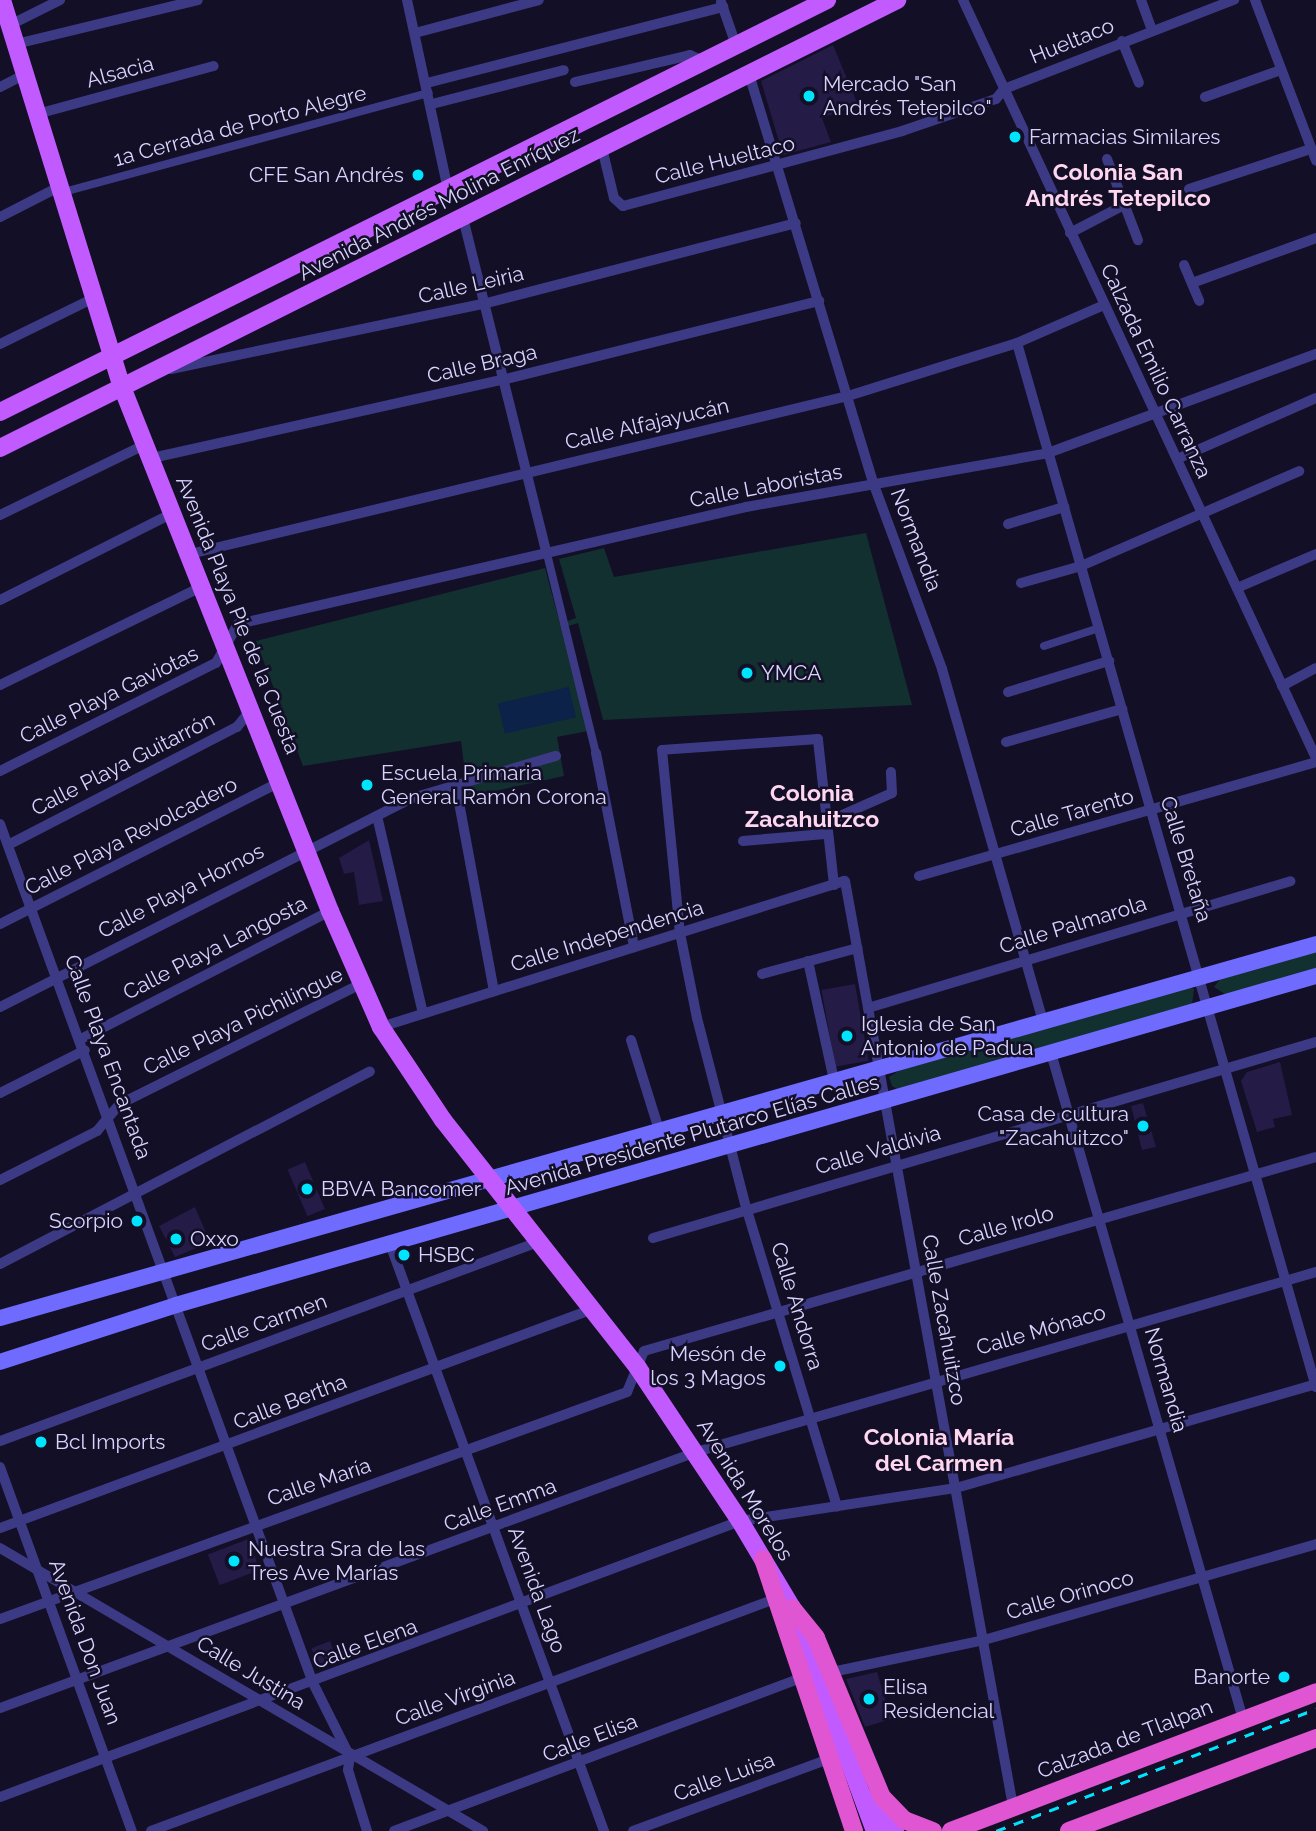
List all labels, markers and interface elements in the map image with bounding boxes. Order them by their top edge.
street label: Hueltaco [1026,13,1118,69]
street label: Alsacia [83,51,157,93]
place label: Mercado "San Andrés Tetepilco" [823,71,992,121]
street label: 1a Cerrada de Porto Alegre [111,80,369,172]
marker: Mercado "San Andrés Tetepilco" [801,88,817,104]
street label: Avenida Andrés Molina Enríquez [294,122,584,286]
place label: Farmacias Similares [1029,124,1220,150]
marker: Farmacias Similares [1007,129,1023,145]
street label: Calle Hueltaco [652,130,798,190]
district label: Colonia San Andrés Tetepilco [1025,158,1211,212]
place label: CFE San Andrés [248,162,404,188]
marker: CFE San Andrés [410,167,426,183]
street label: Calzada Emilio Carranza [1095,260,1217,482]
street label: Calle Leiria [416,261,526,309]
street label: Calle Braga [425,339,539,389]
street label: Calle Alfajayucán [562,393,732,455]
street label: Calle Laboristas [688,459,844,513]
street label: Avenida Playa Pie de la Cuesta [171,472,305,758]
street label: Normandia [885,485,947,595]
street label: Calle Playa Gaviotas [16,641,202,749]
place label: YMCA [761,660,821,686]
marker: YMCA [739,665,755,681]
street label: Calle Playa Guitarrón [27,707,219,821]
place label: Escuela Primaria General Ramón Corona [381,760,607,810]
street label: Calle Playa Revolcadero [21,771,241,901]
marker: Escuela Primaria General Ramón Corona [359,777,375,793]
district label: Colonia Zacahuitzco [745,779,879,833]
street label: Calle Tarento [1007,783,1137,843]
street label: Calle Bretaña [1155,793,1217,925]
street label: Calle Playa Hornos [94,838,268,944]
street label: Calle Playa Langosta [119,891,311,1005]
street label: Calle Palmarola [996,891,1150,959]
street label: Calle Independencia [507,895,707,977]
street label: Calle Playa Encantada [59,951,157,1163]
street label: Calle Playa Pichilingue [139,962,347,1080]
place label: Iglesia de San Antonio de Padua [861,1011,1033,1061]
marker: Iglesia de San Antonio de Padua [839,1028,855,1044]
street label: Avenida Presidente Plutarco Elías Calles [502,1069,882,1201]
place label: Casa de cultura "Zacahuitzco" [977,1101,1129,1151]
marker: Casa de cultura "Zacahuitzco" [1135,1118,1151,1134]
street label: Calle Valdivia [812,1120,944,1180]
place label: BBVA Bancomer [321,1176,482,1202]
marker: BBVA Bancomer [299,1181,315,1197]
street label: Calle Irolo [955,1200,1057,1252]
place label: Scorpio [49,1208,123,1234]
marker: Scorpio [129,1213,145,1229]
place label: Oxxo [190,1226,239,1252]
marker: Oxxo [168,1231,184,1247]
street label: Calle Zacahuitzco [917,1233,971,1407]
street label: Calle Andorra [765,1239,829,1373]
place label: HSBC [418,1242,475,1268]
marker: HSBC [396,1247,412,1263]
street label: Calle Carmen [198,1289,330,1357]
street label: Calle Mónaco [973,1300,1109,1360]
street label: Normandia [1139,1325,1193,1435]
place label: Mesón de los 3 Magos [650,1341,766,1391]
marker: Mesón de los 3 Magos [772,1358,788,1374]
street label: Calle Bertha [230,1369,350,1435]
street label: Avenida Morelos [691,1415,799,1565]
district label: Colonia María del Carmen [864,1423,1014,1477]
place label: Bcl Imports [55,1429,166,1455]
marker: Bcl Imports [33,1434,49,1450]
street label: Calle María [264,1452,374,1512]
street label: Calle Emma [440,1473,560,1537]
street label: Avenida Lago [503,1523,571,1657]
place label: Nuestra Sra de las Tres Ave Marías [248,1536,425,1586]
marker: Nuestra Sra de las Tres Ave Marías [226,1553,242,1569]
street label: Avenida Don Juan [43,1556,127,1728]
street label: Calle Orinoco [1003,1565,1137,1625]
street label: Calle Elena [309,1613,421,1675]
street label: Calle Justina [192,1631,310,1715]
street label: Calle Virginia [391,1664,519,1732]
place label: Banorte [1193,1664,1270,1690]
marker: Banorte [1276,1669,1292,1685]
place label: Elisa Residencial [883,1674,994,1724]
marker: Elisa Residencial [861,1691,877,1707]
street label: Calzada de Tlalpan [1034,1694,1216,1784]
street label: Calle Elisa [539,1708,641,1768]
street label: Calle Luisa [670,1747,778,1807]

